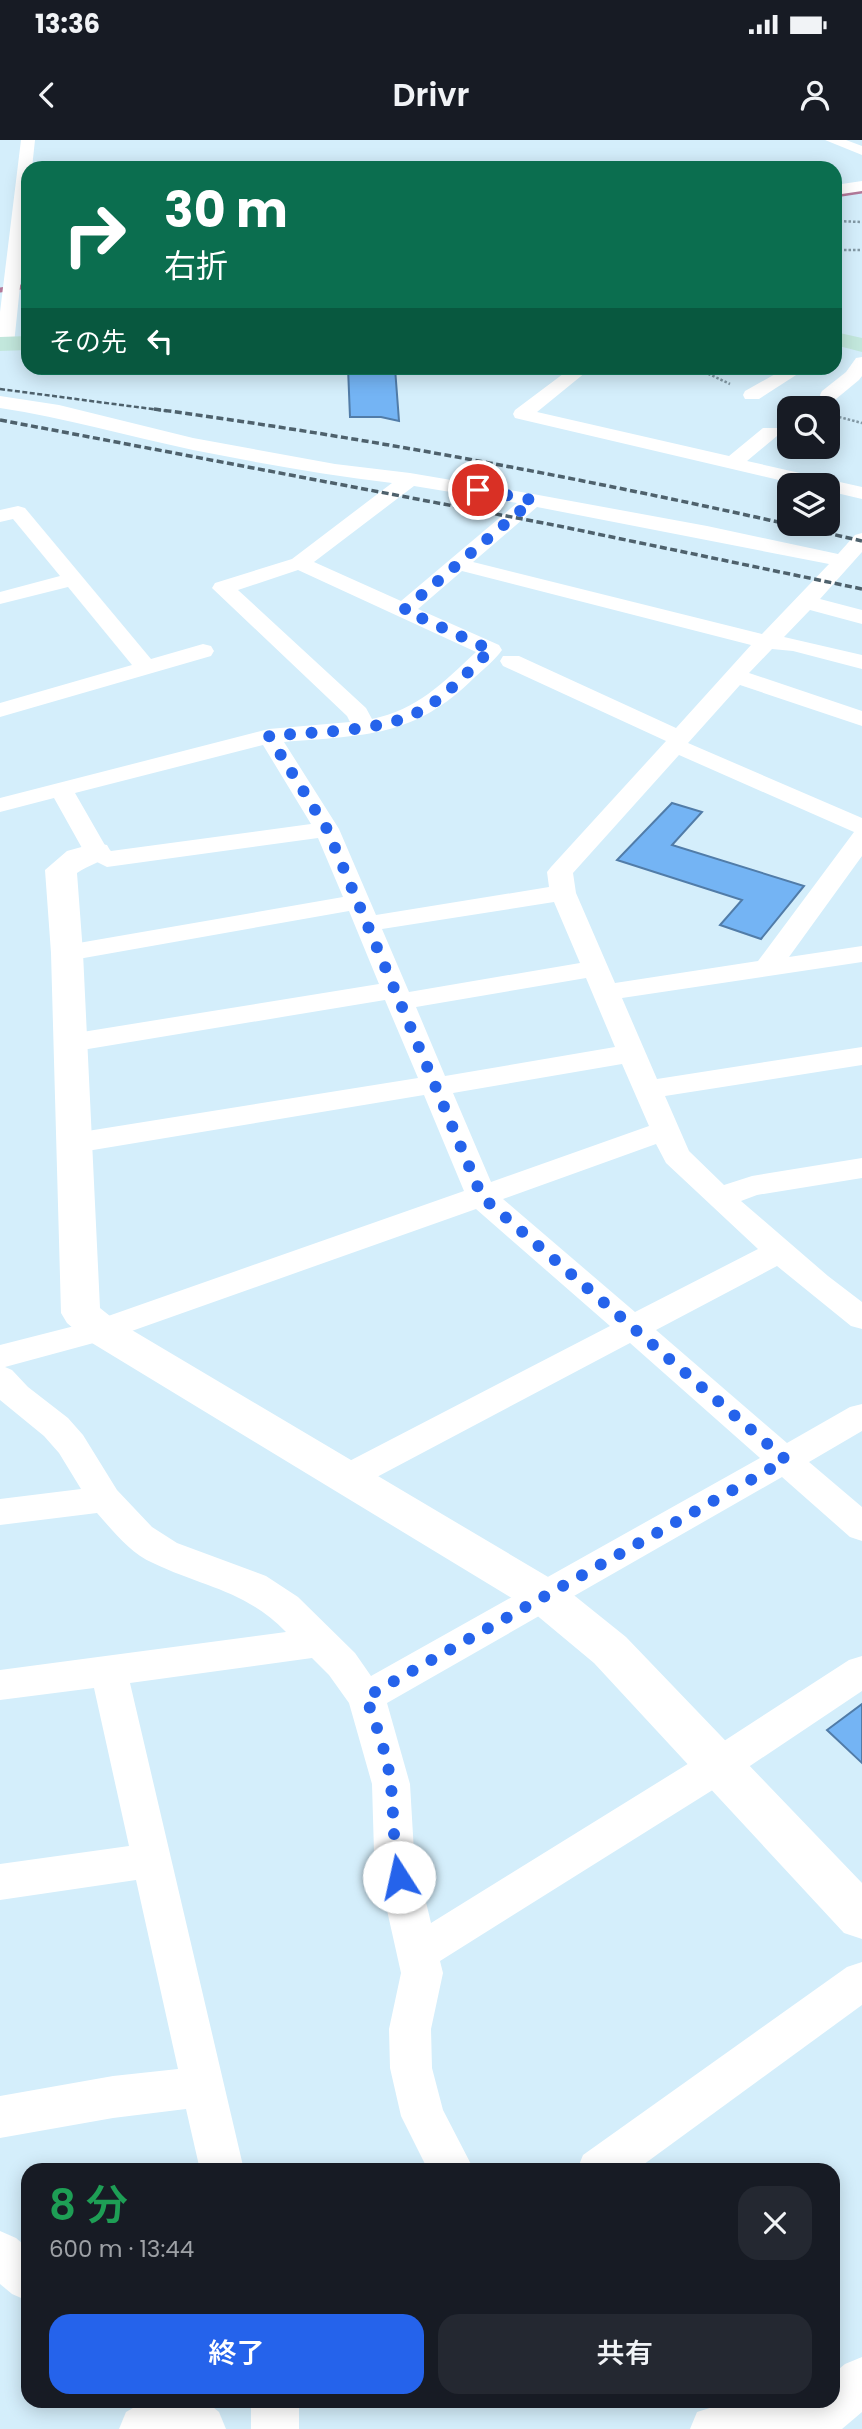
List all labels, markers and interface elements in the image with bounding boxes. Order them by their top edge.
text: 13:36 [35,6,100,42]
text: Drivr [393,72,469,117]
icon: back [28,76,66,114]
icon: person [796,76,834,114]
text: 30 m [164,176,288,244]
icon: right [49,189,140,280]
text: 右折 [164,243,228,288]
icon: left [141,322,179,360]
text: その先 [49,324,127,360]
map controls [777,396,840,536]
button: search [777,396,840,459]
pin [448,460,508,520]
icon: arrive [459,471,497,509]
button: layers [777,473,840,536]
position arrow [362,1840,436,1914]
text: 8 分 [49,2176,128,2235]
button: close [738,2186,812,2260]
text: 600 m · 13:44 [49,2233,194,2265]
button: 終了 [49,2314,424,2394]
button: 共有 [438,2314,812,2394]

